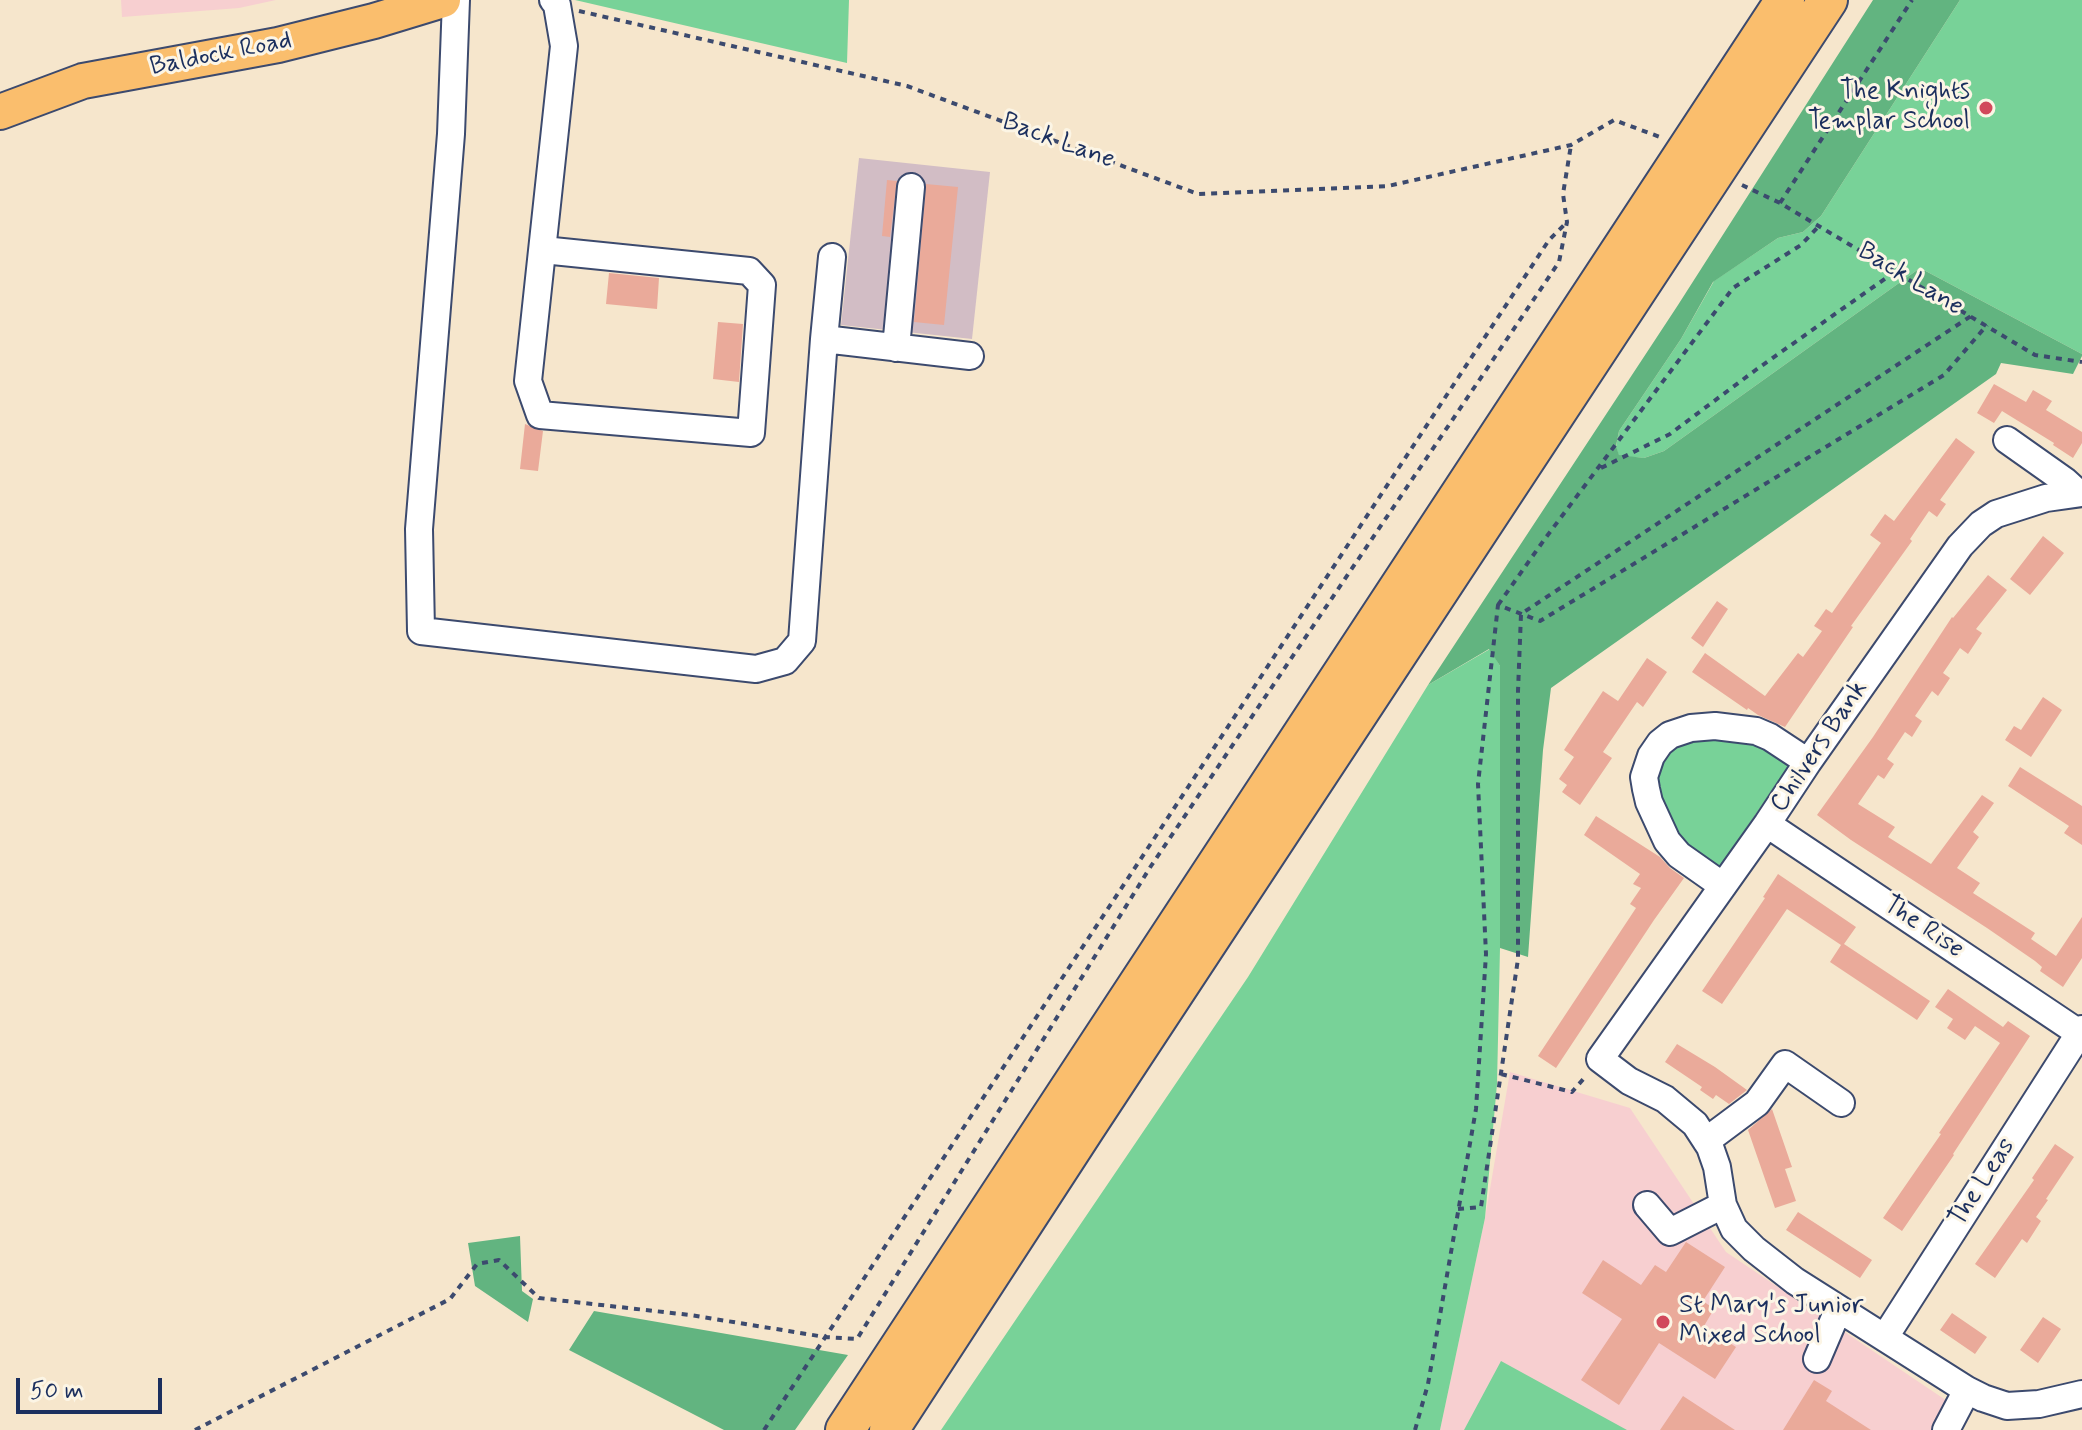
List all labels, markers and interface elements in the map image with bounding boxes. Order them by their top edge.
street label: Baldock Road [147,26,295,84]
place label: The Knights Templar School [1808,77,1970,138]
marker: The Knights Templar School [1977,99,1995,117]
street label: Back Lane [997,107,1119,177]
street label: Back Lane [1852,236,1968,324]
street label: Chilvers Bank [1764,675,1876,819]
street label: The Rise [1877,890,1969,966]
street label: The Leas [1943,1133,2023,1233]
place label: St Mary's Junior Mixed School [1679,1291,1863,1352]
marker: St Mary's Junior Mixed School [1654,1313,1672,1331]
scale bar [20,1362,166,1412]
text: 50 m [30,1376,84,1407]

